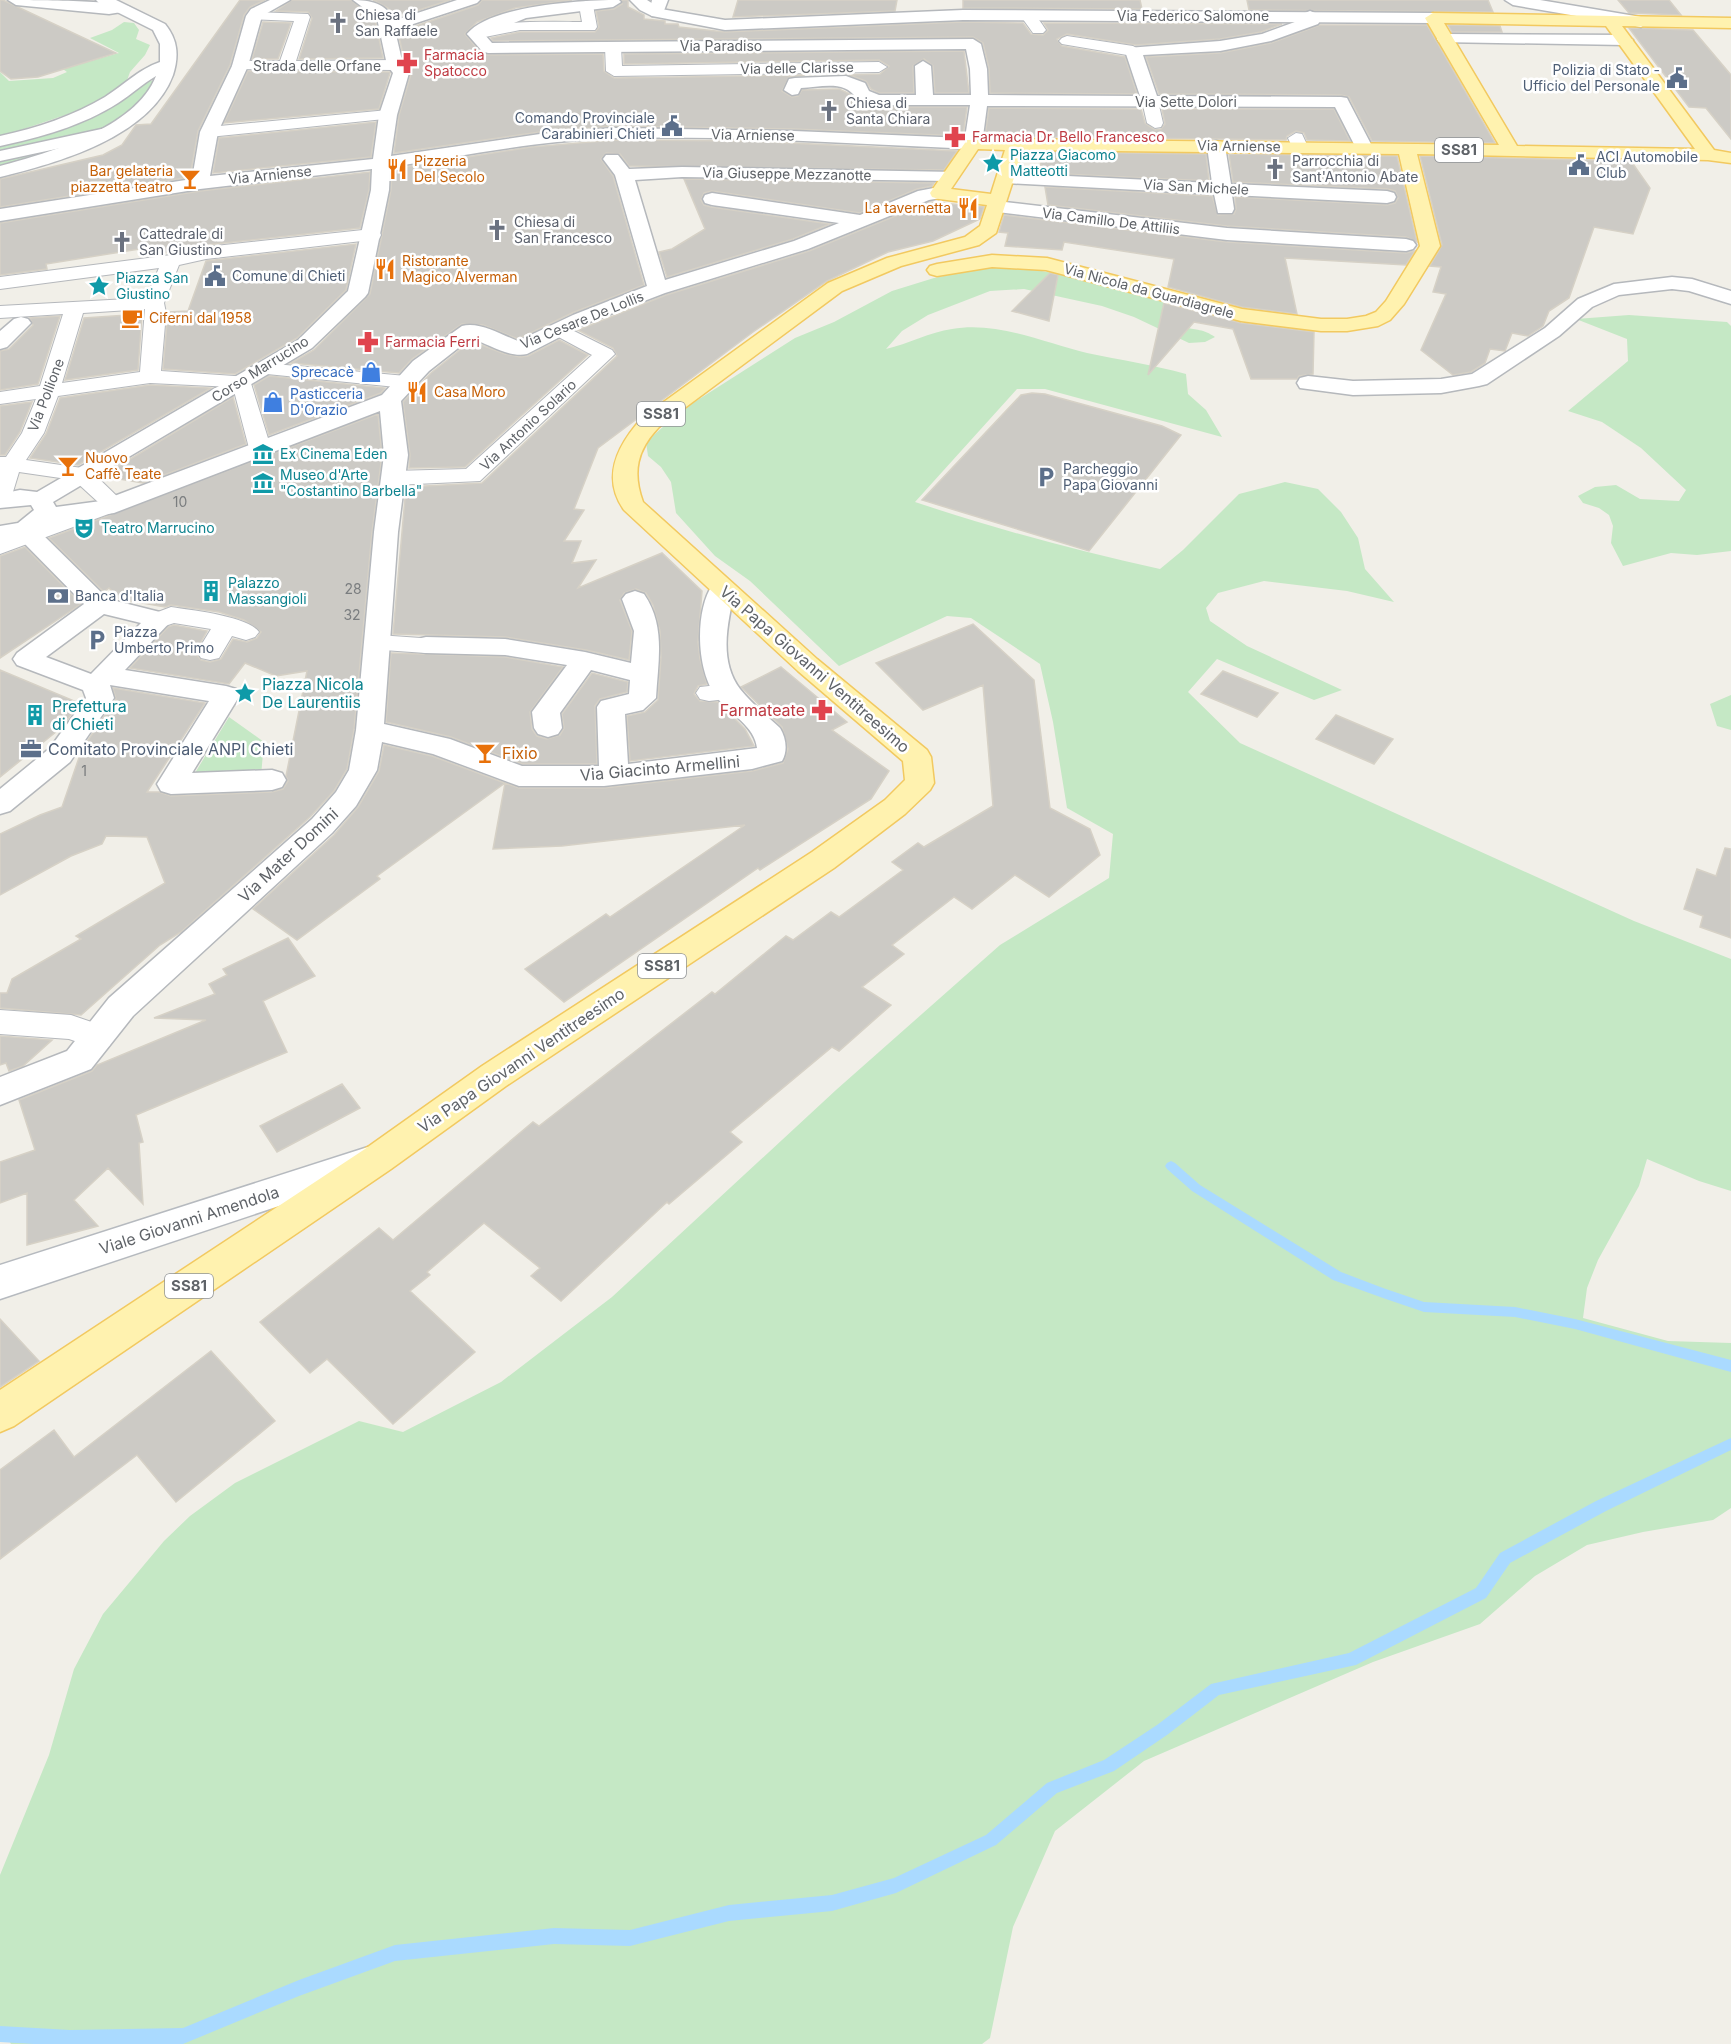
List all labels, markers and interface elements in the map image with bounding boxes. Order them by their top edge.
place label: Chiesa di San Raffaele [355,6,438,39]
street label: Via Federico Salomone [1117,7,1269,24]
church icon: Chiesa di San Raffaele [326,11,350,35]
street label: Via Paradiso [680,37,762,54]
place label: Farmacia Spatocco [424,46,487,79]
pharmacy icon: Farmacia Spatocco [395,51,419,75]
street label: Strada delle Orfane [253,57,381,74]
street label: Via delle Clarisse [740,58,854,77]
place label: Polizia di Stato - Ufficio del Personale [1523,61,1660,94]
public building icon: Polizia di Stato - Ufficio del Personale [1665,66,1689,90]
street label: Via Sette Dolori [1135,93,1237,110]
place label: Chiesa di Santa Chiara [846,94,930,127]
church icon: Chiesa di Santa Chiara [817,99,841,123]
place label: Comando Provinciale Carabinieri Chieti [515,109,655,142]
public building icon: Comando Provinciale Carabinieri Chieti [660,114,684,138]
street label: Via Arniense [711,125,795,144]
pharmacy icon: Farmacia Dr. Bello Francesco [943,125,967,149]
place label: Farmacia Dr. Bello Francesco [972,128,1165,145]
street label: Via Arniense [1197,136,1281,155]
road number: SS81 [1435,138,1483,162]
place label: Piazza Giacomo Matteotti [1010,146,1116,179]
place label: ACI Automobile Club [1596,148,1698,181]
place icon: Piazza Giacomo Matteotti [981,151,1005,175]
place label: Pizzeria Del Secolo [414,152,485,185]
place label: Parrocchia di Sant'Antonio Abate [1292,152,1418,185]
public building icon: ACI Automobile Club [1567,153,1591,177]
restaurant icon: Pizzeria Del Secolo [385,157,409,181]
church icon: Parrocchia di Sant'Antonio Abate [1263,157,1287,181]
place label: Bar gelateria piazzetta teatro [70,162,173,195]
street label: Via Arniense [227,162,312,187]
street label: Via Giuseppe Mezzanotte [702,164,872,183]
bar icon: Bar gelateria piazzetta teatro [178,167,202,191]
street label: Via San Michele [1143,175,1249,198]
restaurant icon: La tavernetta [956,196,980,220]
place label: La tavernetta [865,199,951,216]
street label: Via Camillo De Attiliis [1041,204,1181,237]
place label: Chiesa di San Francesco [514,213,612,246]
church icon: Chiesa di San Francesco [485,218,509,242]
place label: Cattedrale di San Giustino [139,225,223,258]
church icon: Cattedrale di San Giustino [110,230,134,254]
place label: Ristorante Magico Alverman [402,252,518,285]
restaurant icon: Ristorante Magico Alverman [373,257,397,281]
street label: Via Nicola da Guardiagrele [1062,260,1236,321]
public building icon: Comune di Chieti [203,264,227,288]
place label: Comune di Chieti [232,267,345,284]
place label: Piazza San Giustino [116,269,189,302]
place icon: Piazza San Giustino [87,274,111,298]
street label: Via Cesare De Lollis [518,287,646,352]
cafe icon: Ciferni dal 1958 [120,306,144,330]
place label: Ciferni dal 1958 [149,309,252,326]
pharmacy icon: Farmacia Ferri [356,330,380,354]
street label: Corso Marrucino [208,332,311,405]
place label: Farmacia Ferri [385,333,480,350]
street label: Via Pollione [24,356,67,434]
shop icon: Sprecacè [359,360,383,384]
place label: Sprecacè [291,363,354,380]
street label: Via Antonio Solario [476,376,579,474]
restaurant icon: Casa Moro [405,380,429,404]
place label: Casa Moro [434,383,506,400]
place label: Pasticceria D'Orazio [290,385,363,418]
shop icon: Pasticceria D'Orazio [261,390,285,414]
road number: SS81 [637,402,685,426]
museum icon: Ex Cinema Eden [251,442,275,466]
place label: Ex Cinema Eden [280,445,388,462]
place label: Nuovo Caffè Teate [85,449,161,482]
bar icon: Nuovo Caffè Teate [56,454,80,478]
place label: Parcheggio Papa Giovanni [1063,460,1158,493]
parking icon: Parcheggio Papa Giovanni [1034,465,1058,489]
place label: Museo d'Arte "Costantino Barbella" [280,466,422,499]
museum icon: Museo d'Arte "Costantino Barbella" [251,471,275,495]
house number: 10 [173,493,187,510]
theatre icon: Teatro Marrucino [72,516,96,540]
place label: Teatro Marrucino [101,519,215,536]
place label: Palazzo Massangioli [228,574,307,607]
building icon: Palazzo Massangioli [199,579,223,603]
house number: 28 [344,580,362,597]
street label: Via Papa Giovanni Ventitreesimo [716,581,914,757]
bank icon: Banca d'Italia [46,584,70,608]
place label: Banca d'Italia [75,587,164,604]
house number: 32 [343,606,361,623]
place label: Piazza Umberto Primo [114,623,214,656]
parking icon: Piazza Umberto Primo [85,628,109,652]
place label: Piazza Nicola De Laurentiis [262,674,364,712]
place icon: Piazza Nicola De Laurentiis [233,681,257,705]
place label: Prefettura di Chieti [52,696,127,734]
pharmacy icon: Farmateate [810,698,834,722]
place label: Farmateate [720,700,805,720]
building icon: Prefettura di Chieti [23,703,47,727]
office icon: Comitato Provinciale ANPI Chieti [19,737,43,761]
place label: Comitato Provinciale ANPI Chieti [48,739,294,759]
bar icon: Fixio [473,741,497,765]
place label: Fixio [502,743,538,763]
street label: Via Giacinto Armellini [579,751,741,785]
house number: 1 [81,762,87,779]
street label: Via Mater Domini [234,804,342,906]
road number: SS81 [638,954,686,978]
street label: Via Papa Giovanni Ventitreesimo [414,983,628,1137]
street label: Viale Giovanni Amendola [97,1181,281,1259]
road number: SS81 [165,1274,213,1298]

